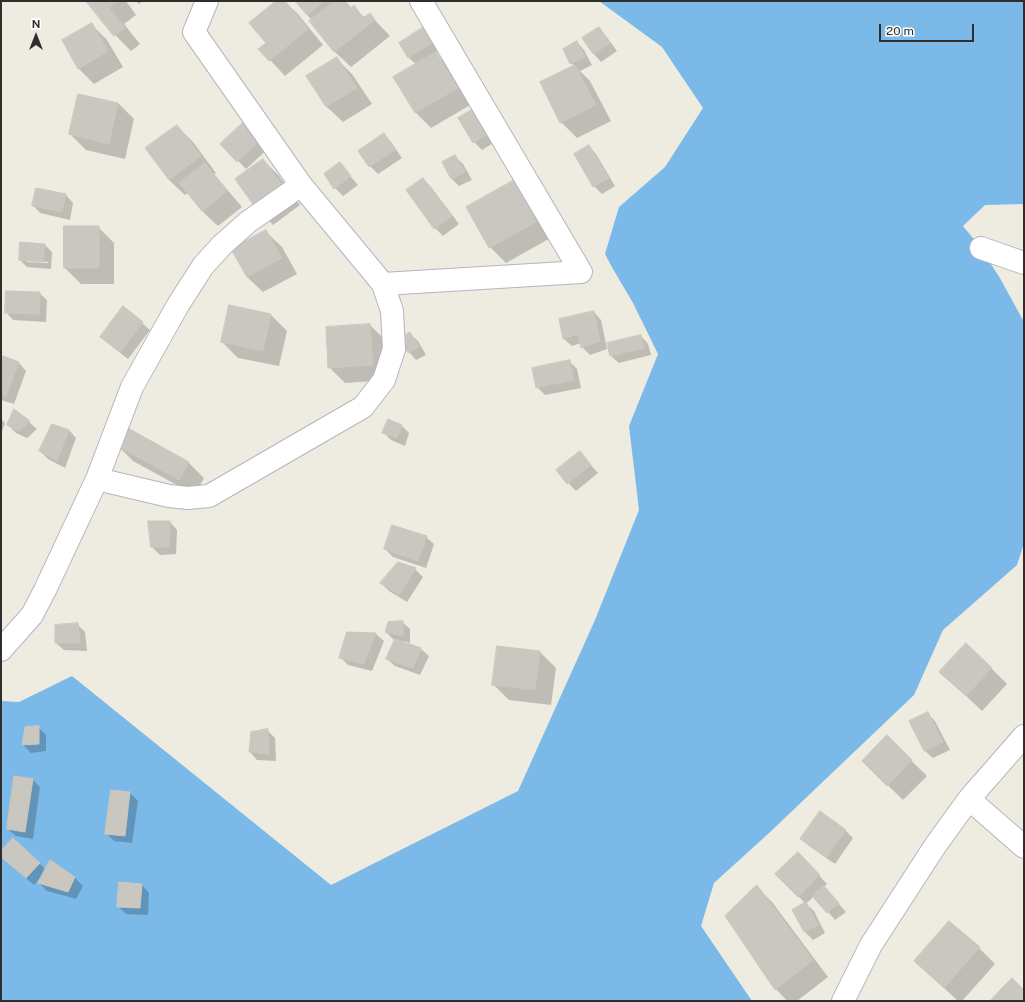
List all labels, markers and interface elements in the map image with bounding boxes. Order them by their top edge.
north arrow [16,16,56,56]
scale bar [881,16,976,42]
text: N [32,18,40,30]
text: 20 m [886,24,914,38]

